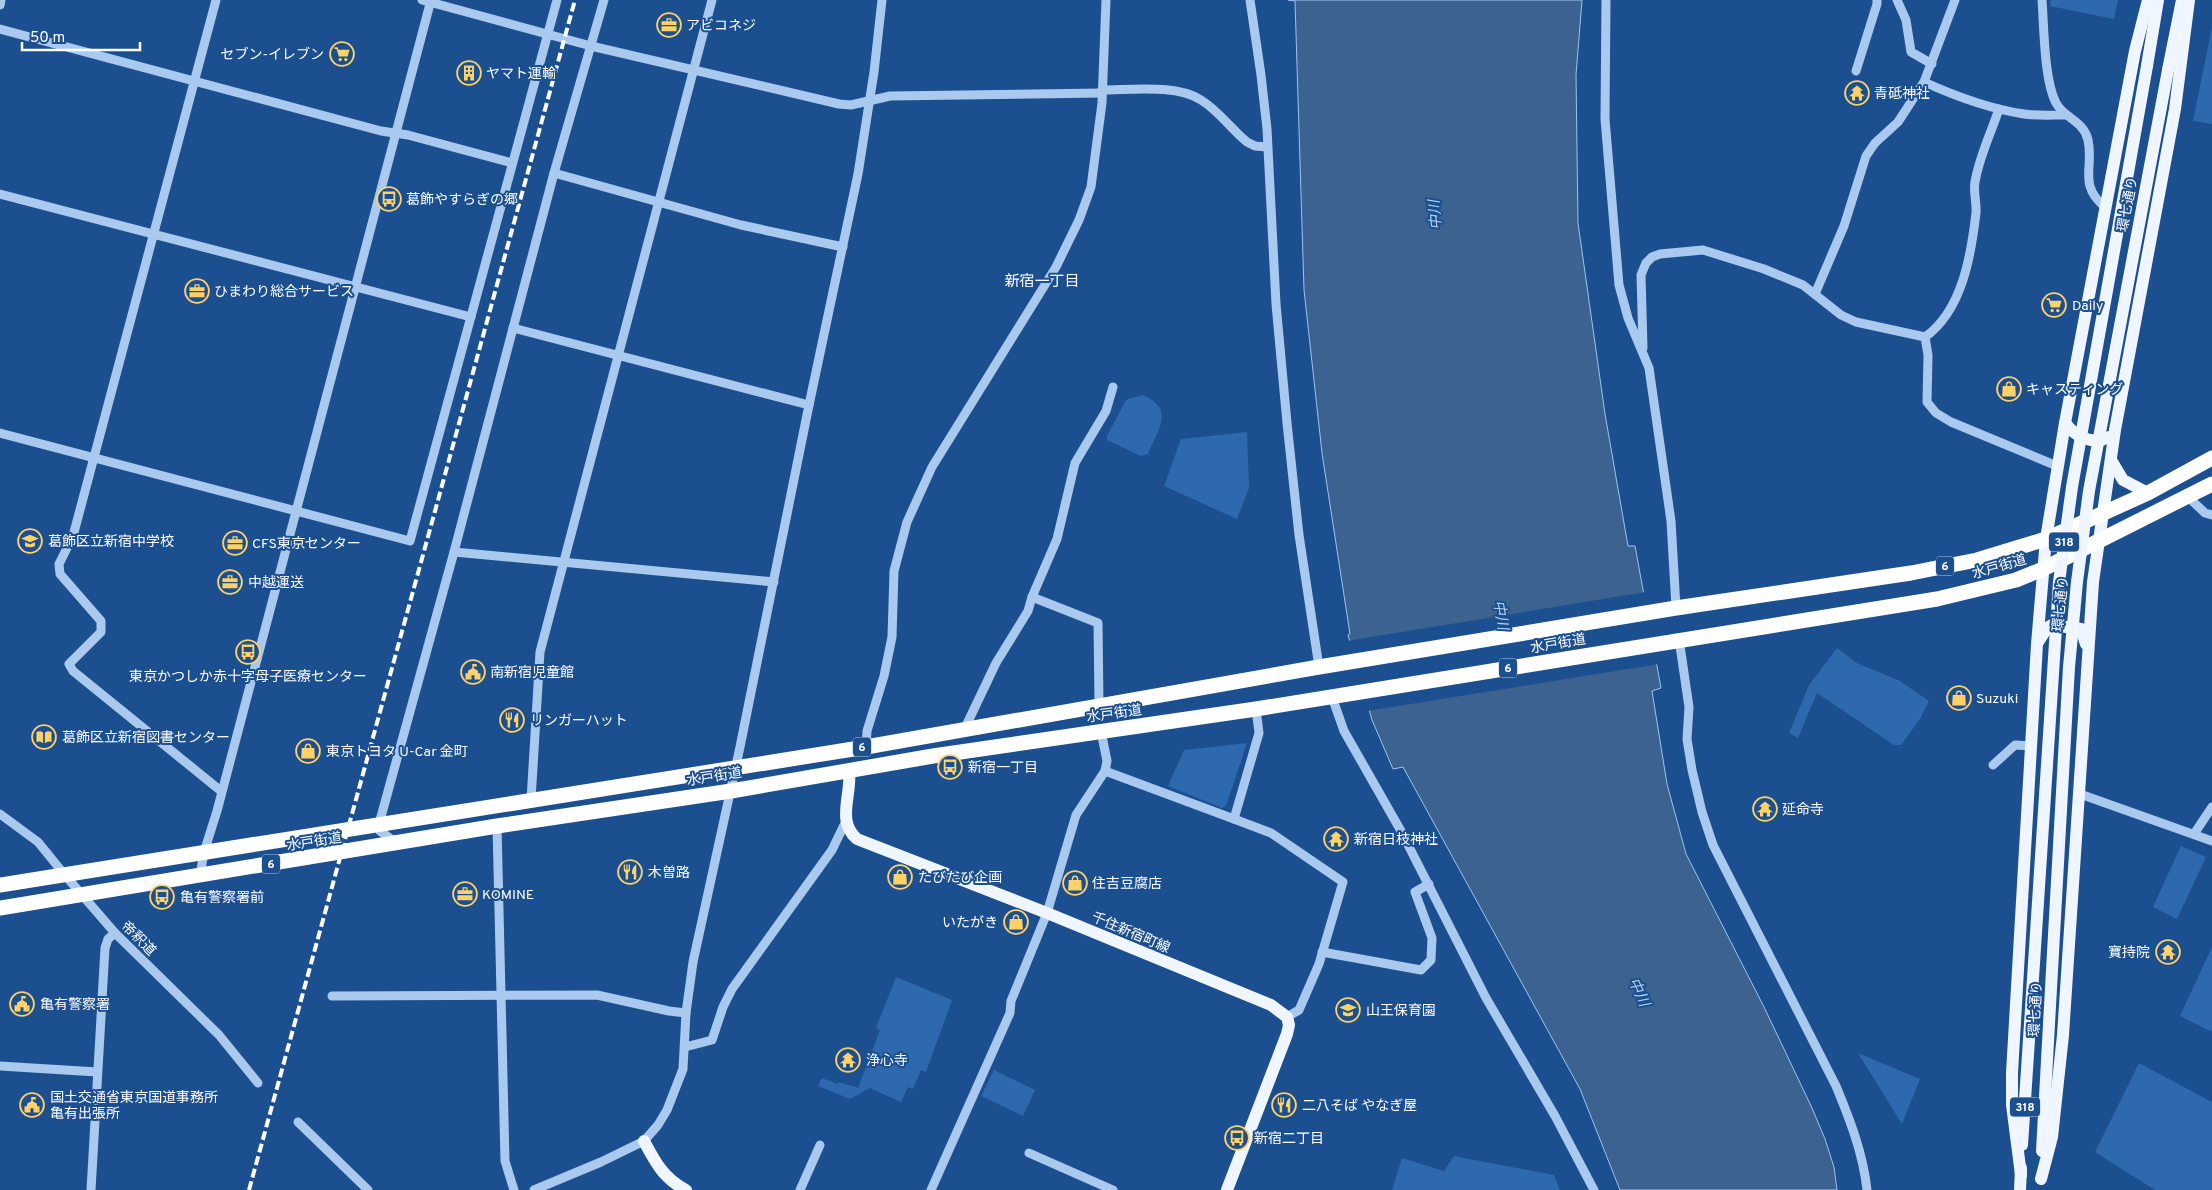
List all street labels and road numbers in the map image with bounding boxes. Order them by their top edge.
street label: 環七通り [2115,175,2142,233]
road number: 318 [2049,532,2079,552]
street label: 水戸街道 [1970,552,2029,583]
road number: 6 [1936,556,1954,576]
street label: 環七通り [2050,575,2073,633]
street label: 水戸街道 [1529,631,1587,658]
road number: 6 [1499,658,1517,678]
street label: 水戸街道 [1085,702,1143,727]
road number: 6 [853,738,871,756]
street label: 水戸街道 [685,765,743,790]
street label: 水戸街道 [285,830,343,855]
road number: 6 [262,854,280,874]
street label: 千住新宿町線 [1088,909,1172,958]
street label: 帝釈道 [117,918,159,960]
street label: 環七通り [2027,981,2046,1037]
road number: 318 [2010,1098,2040,1116]

